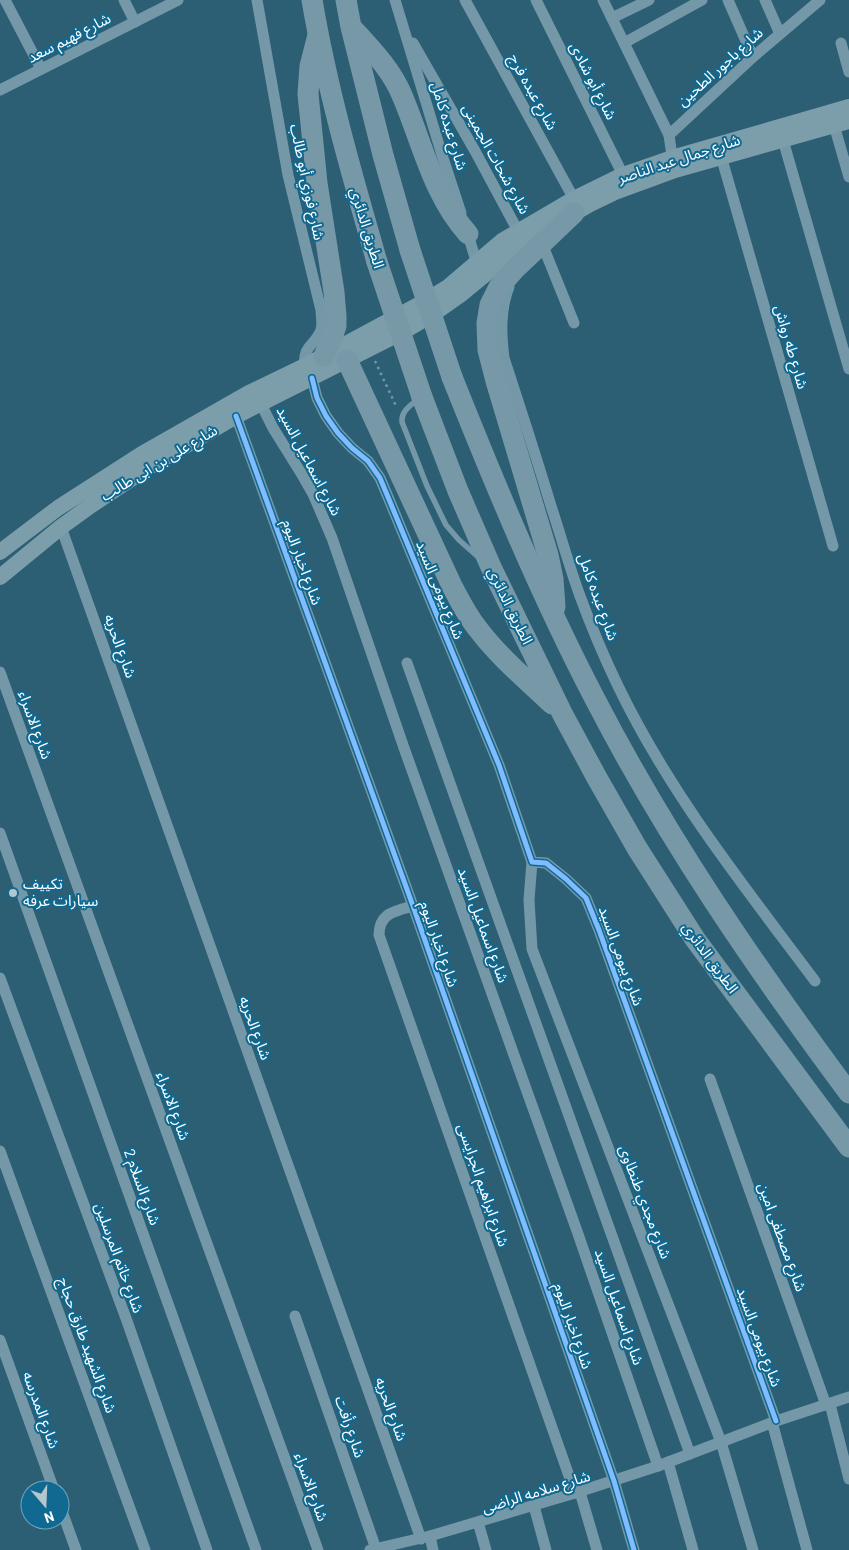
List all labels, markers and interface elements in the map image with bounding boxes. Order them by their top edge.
street label: شارع فهيم سعد [24,8,115,69]
street label: شارع باجور الطحين [673,23,769,112]
street label: شارع أبو شادى [563,39,621,124]
street label: شارع عبده فرج [502,50,562,135]
street label: شارع عبده كامل [424,79,472,173]
street label: شارع شحات الجمينى [456,100,535,219]
street label: شارع فوزي أبو طالب [283,122,329,243]
street label: شارع جمال عبد الناصر [614,130,744,190]
street label: الطريق الدائري [344,185,389,271]
street label: شارع طه رواش [768,303,813,392]
street label: شارع اسماعيل السيد [270,403,346,520]
street label: شارع على بن ابى طالب [97,420,222,507]
street label: شارع اخبار اليوم [275,516,327,609]
street label: شارع بيومى السيد [409,538,469,643]
street label: شارع عبده كامل [571,551,623,644]
street label: الطريق الدائري [481,564,537,649]
street label: شارع الحريه [97,611,141,682]
street label: شارع الاسراء [11,688,57,763]
street label: شارع اسماعيل السيد [451,864,513,986]
place label: تكييف سيارات عرفه [23,874,99,910]
marker: تكييف سيارات عرفه [7,887,19,899]
street label: شارع اخبار اليوم [413,898,463,991]
street label: شارع بيومى السيد [592,903,648,1010]
street label: الطريق الدائري [676,918,743,999]
street label: شارع الحريه [232,993,276,1064]
street label: شارع الاسراء [149,1069,195,1144]
street label: شارع ابراهيم الجرايسى [451,1121,514,1250]
street label: شارع مجدي طنطاوى [612,1142,676,1263]
street label: شارع السلام 2 [117,1146,165,1229]
street label: شارع مصطفى امين [751,1180,811,1295]
street label: شارع خاتم المرسلين [88,1200,148,1317]
street label: شارع اسماعيل السيد [588,1246,648,1369]
street label: شارع الشهيد طارق حجاج [51,1274,121,1417]
street label: شارع اخبار اليوم [547,1280,597,1373]
street label: شارع بيومى السيد [730,1284,786,1391]
street label: شارع المدرسه [16,1369,64,1452]
street label: شارع الحريه [368,1374,412,1445]
street label: شارع رأفت [328,1393,370,1461]
street label: شارع الاسراء [287,1450,333,1525]
street label: شارع سلامه الراضى [479,1466,593,1520]
north arrow [20,1480,70,1530]
text: N [42,1508,57,1527]

